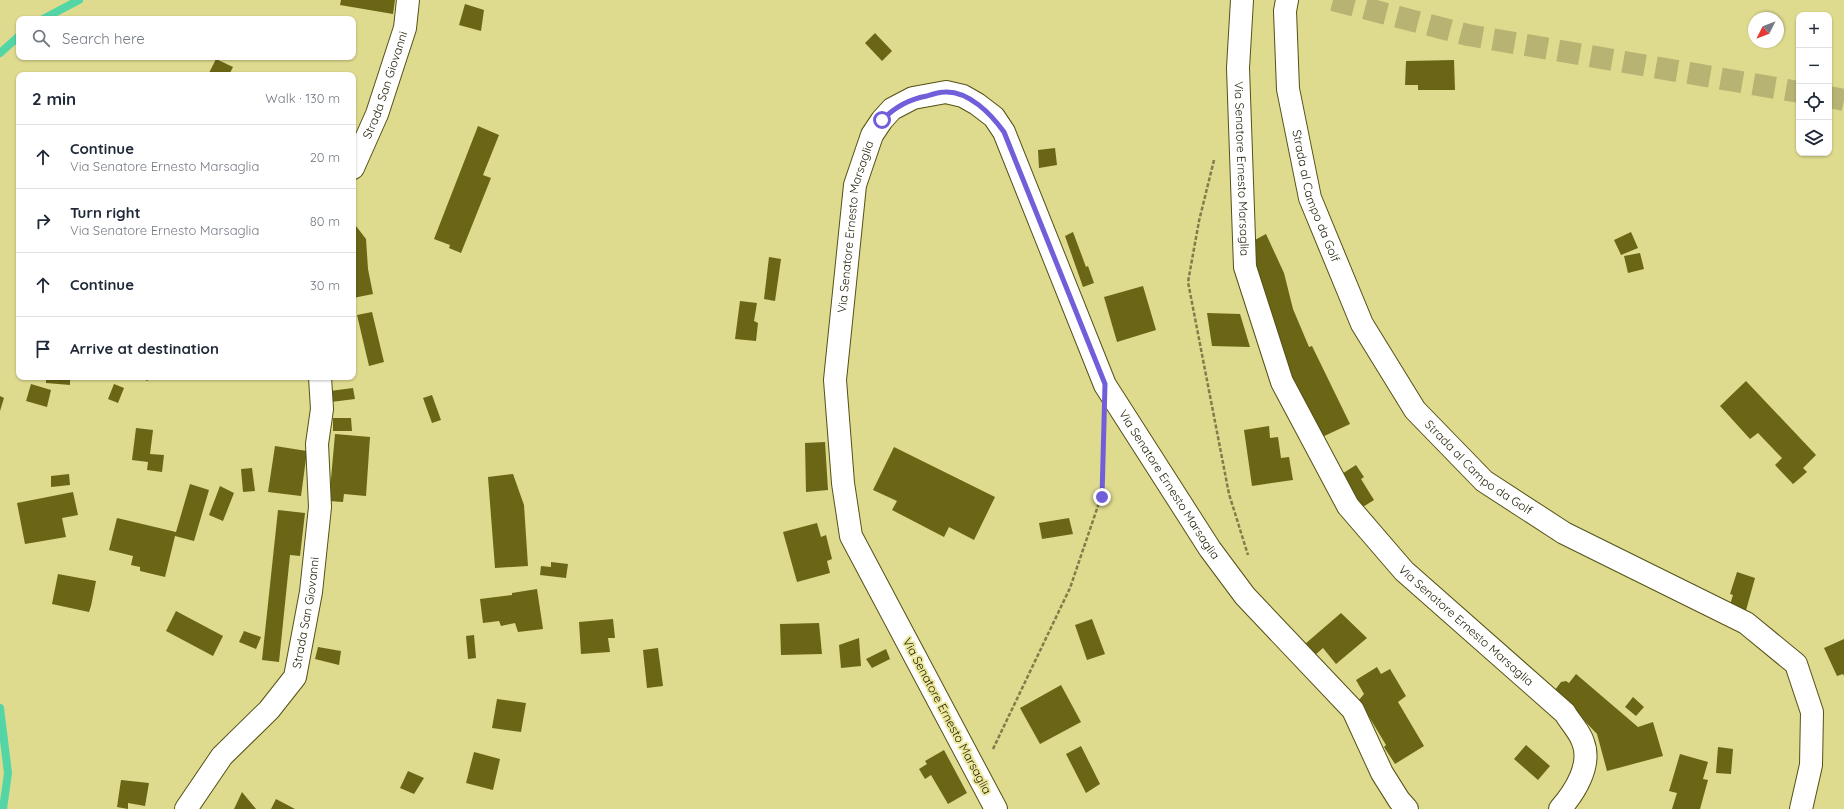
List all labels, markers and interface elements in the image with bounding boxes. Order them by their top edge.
north arrow [1748,12,1784,48]
map controls [1796,12,1832,156]
button: + [1796,12,1832,48]
search box [16,16,356,60]
icon: search [30,27,52,49]
text: Search here [62,29,145,48]
street label: Strada San Giovanni [359,29,410,141]
button: − [1796,48,1832,84]
street label: Via Senatore Ernesto Marsaglia [1231,81,1253,256]
button: locate [1796,84,1832,120]
text: 2 min [32,88,76,109]
text: Walk · 130 m [265,90,340,106]
route start [873,111,891,129]
button: layers [1796,120,1832,156]
street label: Strada al Campo da Golf [1289,128,1344,265]
street label: Via Senatore Ernesto Marsaglia [834,138,877,314]
text: Continue [70,139,134,158]
icon: ahead [32,146,54,168]
text: 20 m [310,149,340,165]
text: Via Senatore Ernesto Marsaglia [70,158,259,174]
text: Turn right [70,203,141,222]
icon: right [32,210,54,232]
text: 80 m [310,213,340,229]
text: Via Senatore Ernesto Marsaglia [70,222,259,238]
icon: ahead [32,274,54,296]
text: Continue [70,275,134,294]
text: 30 m [310,277,340,293]
icon: arrive [32,338,54,360]
text: Arrive at destination [70,339,219,358]
street label: Via Senatore Ernesto Marsaglia [1116,407,1223,562]
street label: Strada al Campo da Golf [1422,417,1536,518]
route end [1093,488,1111,506]
street label: Strada San Giovanni [289,556,322,670]
street label: Via Senatore Ernesto Marsaglia [1396,562,1537,689]
street label: Via Senatore Ernesto Marsaglia [900,635,995,796]

